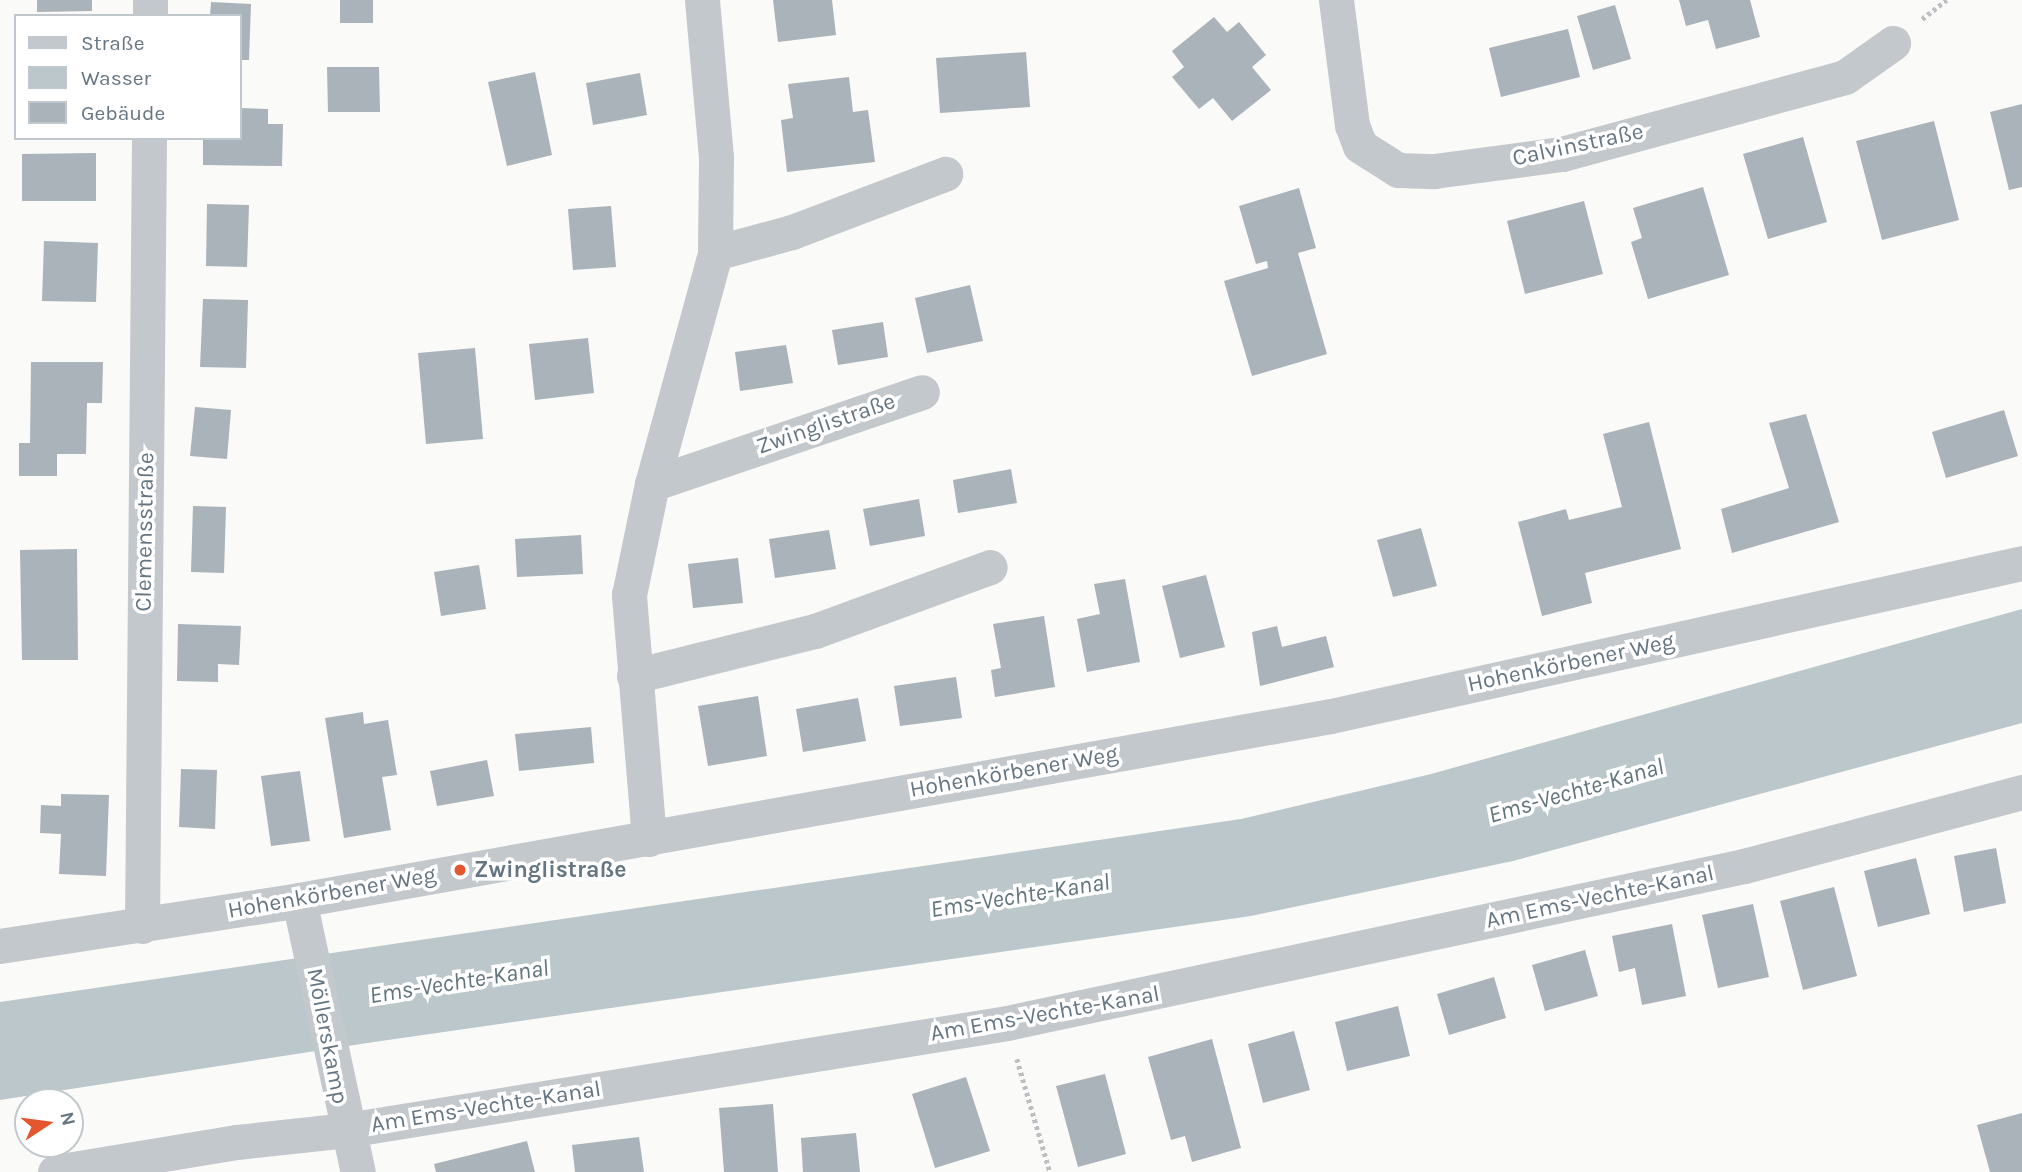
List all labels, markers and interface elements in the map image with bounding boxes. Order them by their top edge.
legend [14,14,242,140]
text: Straße [81,31,144,55]
text: Wasser [81,66,151,90]
text: Gebäude [81,101,165,125]
street label: Calvinstraße [1510,118,1646,172]
street label: Zwinglistraße [753,387,899,461]
street label: Clemensstraße [130,452,160,612]
street label: Hohenkörbener Weg [1465,628,1677,698]
street label: Hohenkörbener Weg [908,740,1120,804]
water label: Ems-Vechte-Kanal [1485,752,1667,830]
place label: Zwinglistraße [474,856,626,884]
street label: Am Ems-Vechte-Kanal [1483,859,1717,935]
street label: Hohenkörbener Weg [226,861,438,925]
marker: Zwinglistraße [452,862,468,878]
water label: Ems-Vechte-Kanal [928,868,1112,924]
water label: Ems-Vechte-Kanal [367,954,551,1010]
street label: Möllerskamp [300,966,354,1106]
street label: Am Ems-Vechte-Kanal [928,980,1162,1048]
street label: Am Ems-Vechte-Kanal [369,1075,603,1139]
north arrow [14,1088,84,1158]
text: N [55,1110,80,1128]

